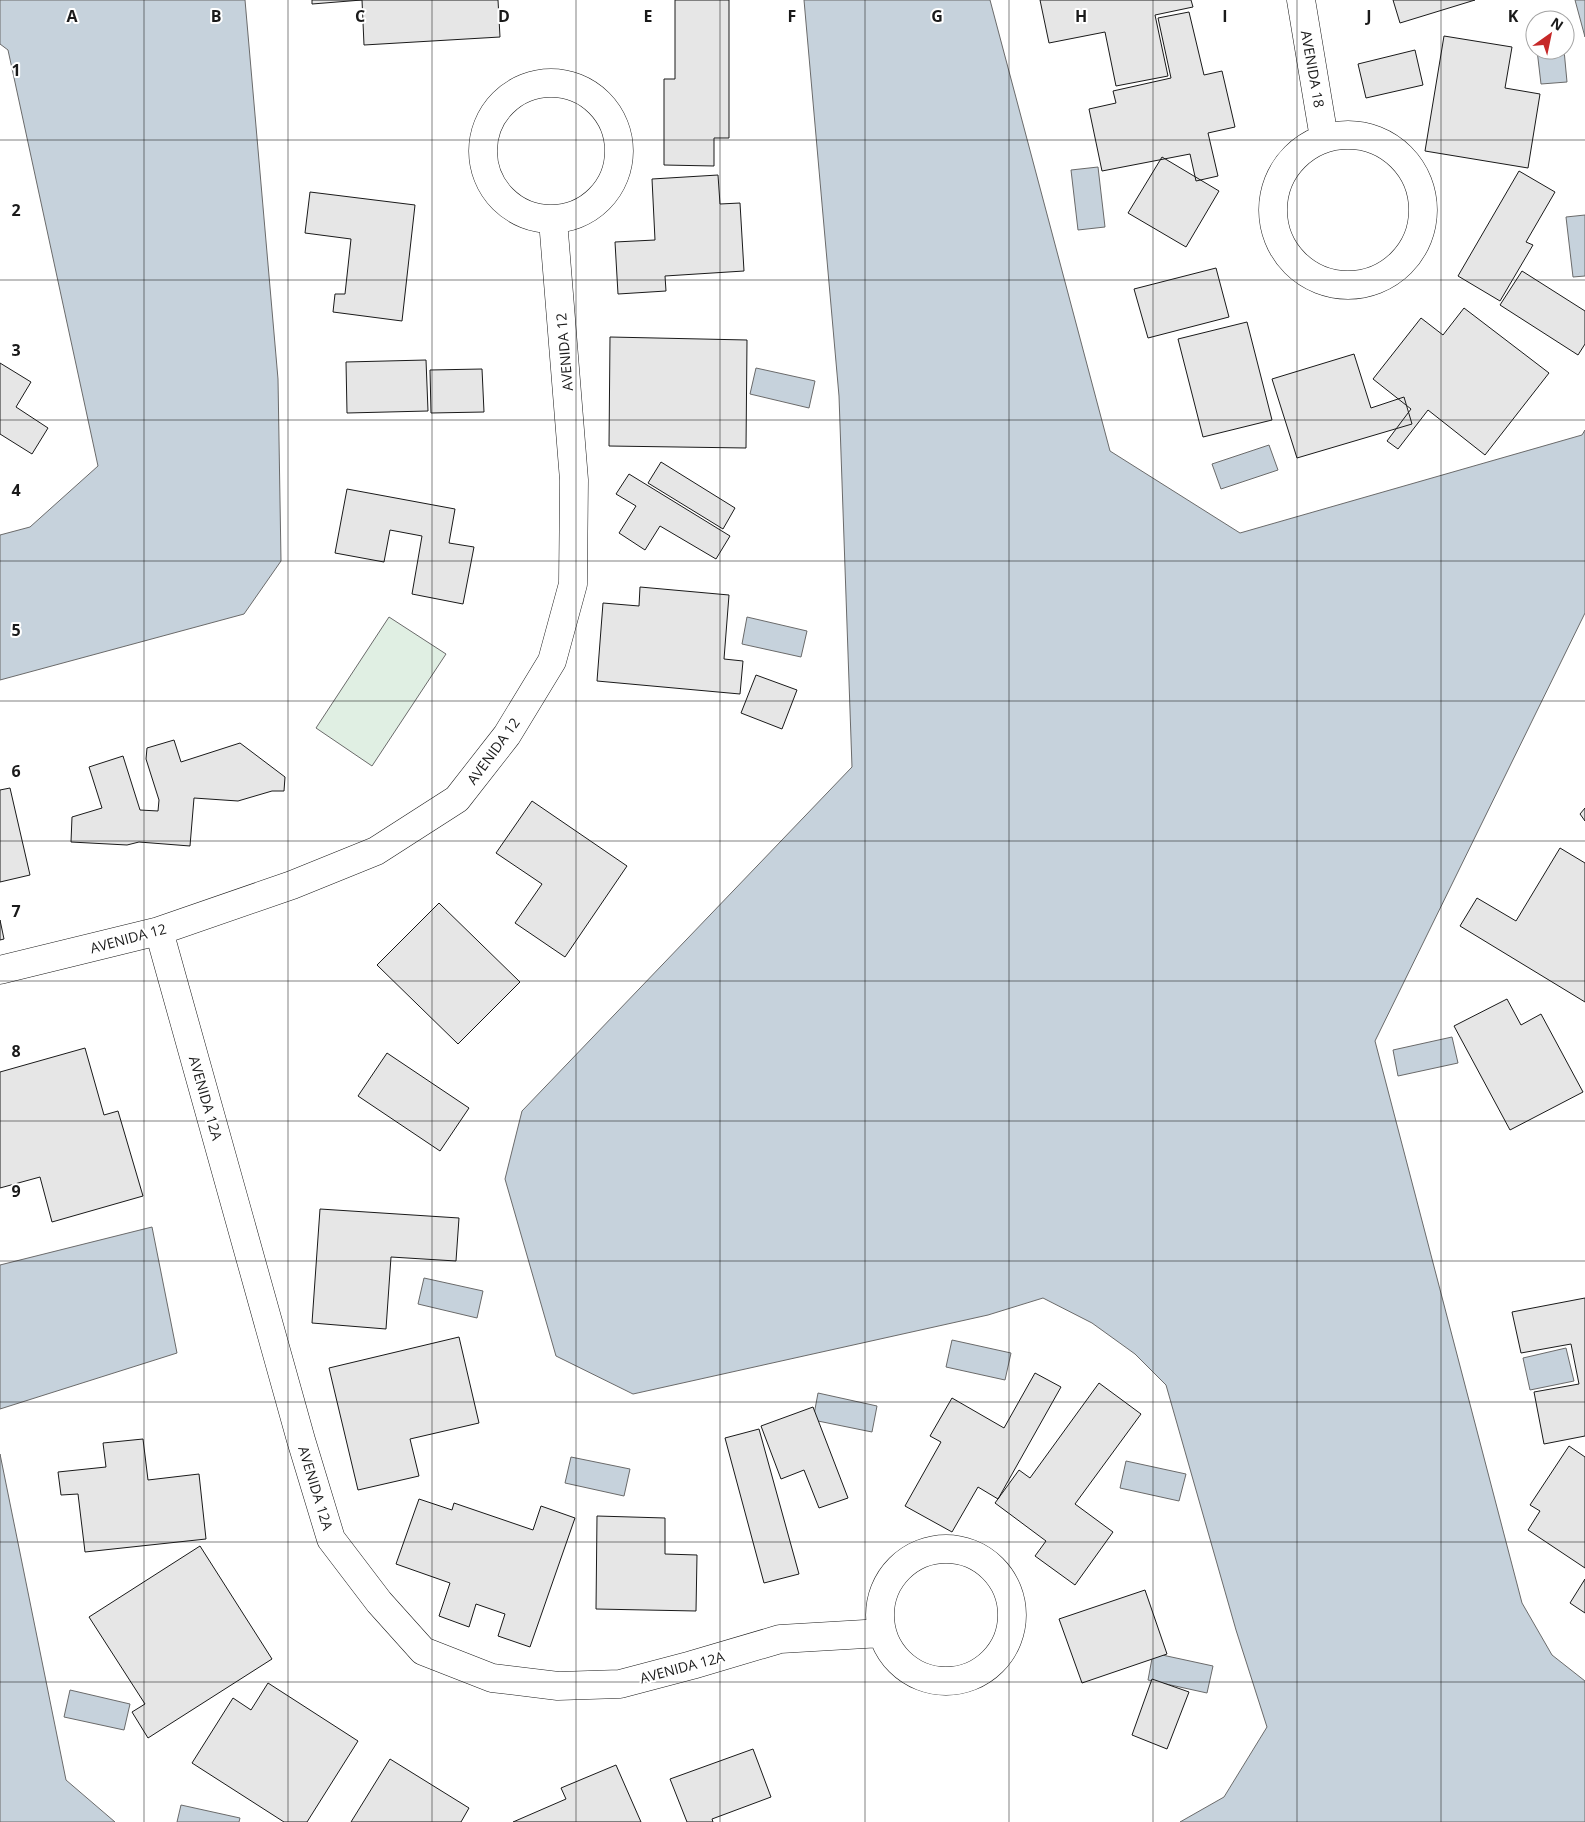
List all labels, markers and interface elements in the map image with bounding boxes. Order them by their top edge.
text: A [66,5,78,27]
text: B [211,5,221,27]
text: C [355,5,365,27]
text: D [498,5,510,27]
text: E [644,5,653,27]
text: F [788,5,796,27]
text: G [931,5,943,27]
text: H [1075,5,1087,27]
text: I [1222,5,1228,27]
text: J [1364,5,1372,27]
text: K [1508,5,1519,27]
north arrow [1525,10,1575,60]
text: N [1547,13,1567,35]
street label: AVENIDA 18 [1297,29,1329,109]
text: 1 [11,59,21,81]
text: 2 [11,199,21,221]
street label: AVENIDA 12 [551,312,577,392]
text: 3 [11,339,21,361]
text: 4 [11,479,21,501]
text: 5 [11,619,21,641]
street label: AVENIDA 12 [462,714,524,788]
text: 6 [11,760,21,782]
text: 7 [11,900,21,922]
street label: AVENIDA 12 [88,919,168,957]
text: 8 [11,1040,21,1062]
street label: AVENIDA 12A [185,1054,227,1143]
text: 9 [11,1180,21,1202]
street label: AVENIDA 12A [294,1444,338,1532]
street label: AVENIDA 12A [638,1647,727,1687]

